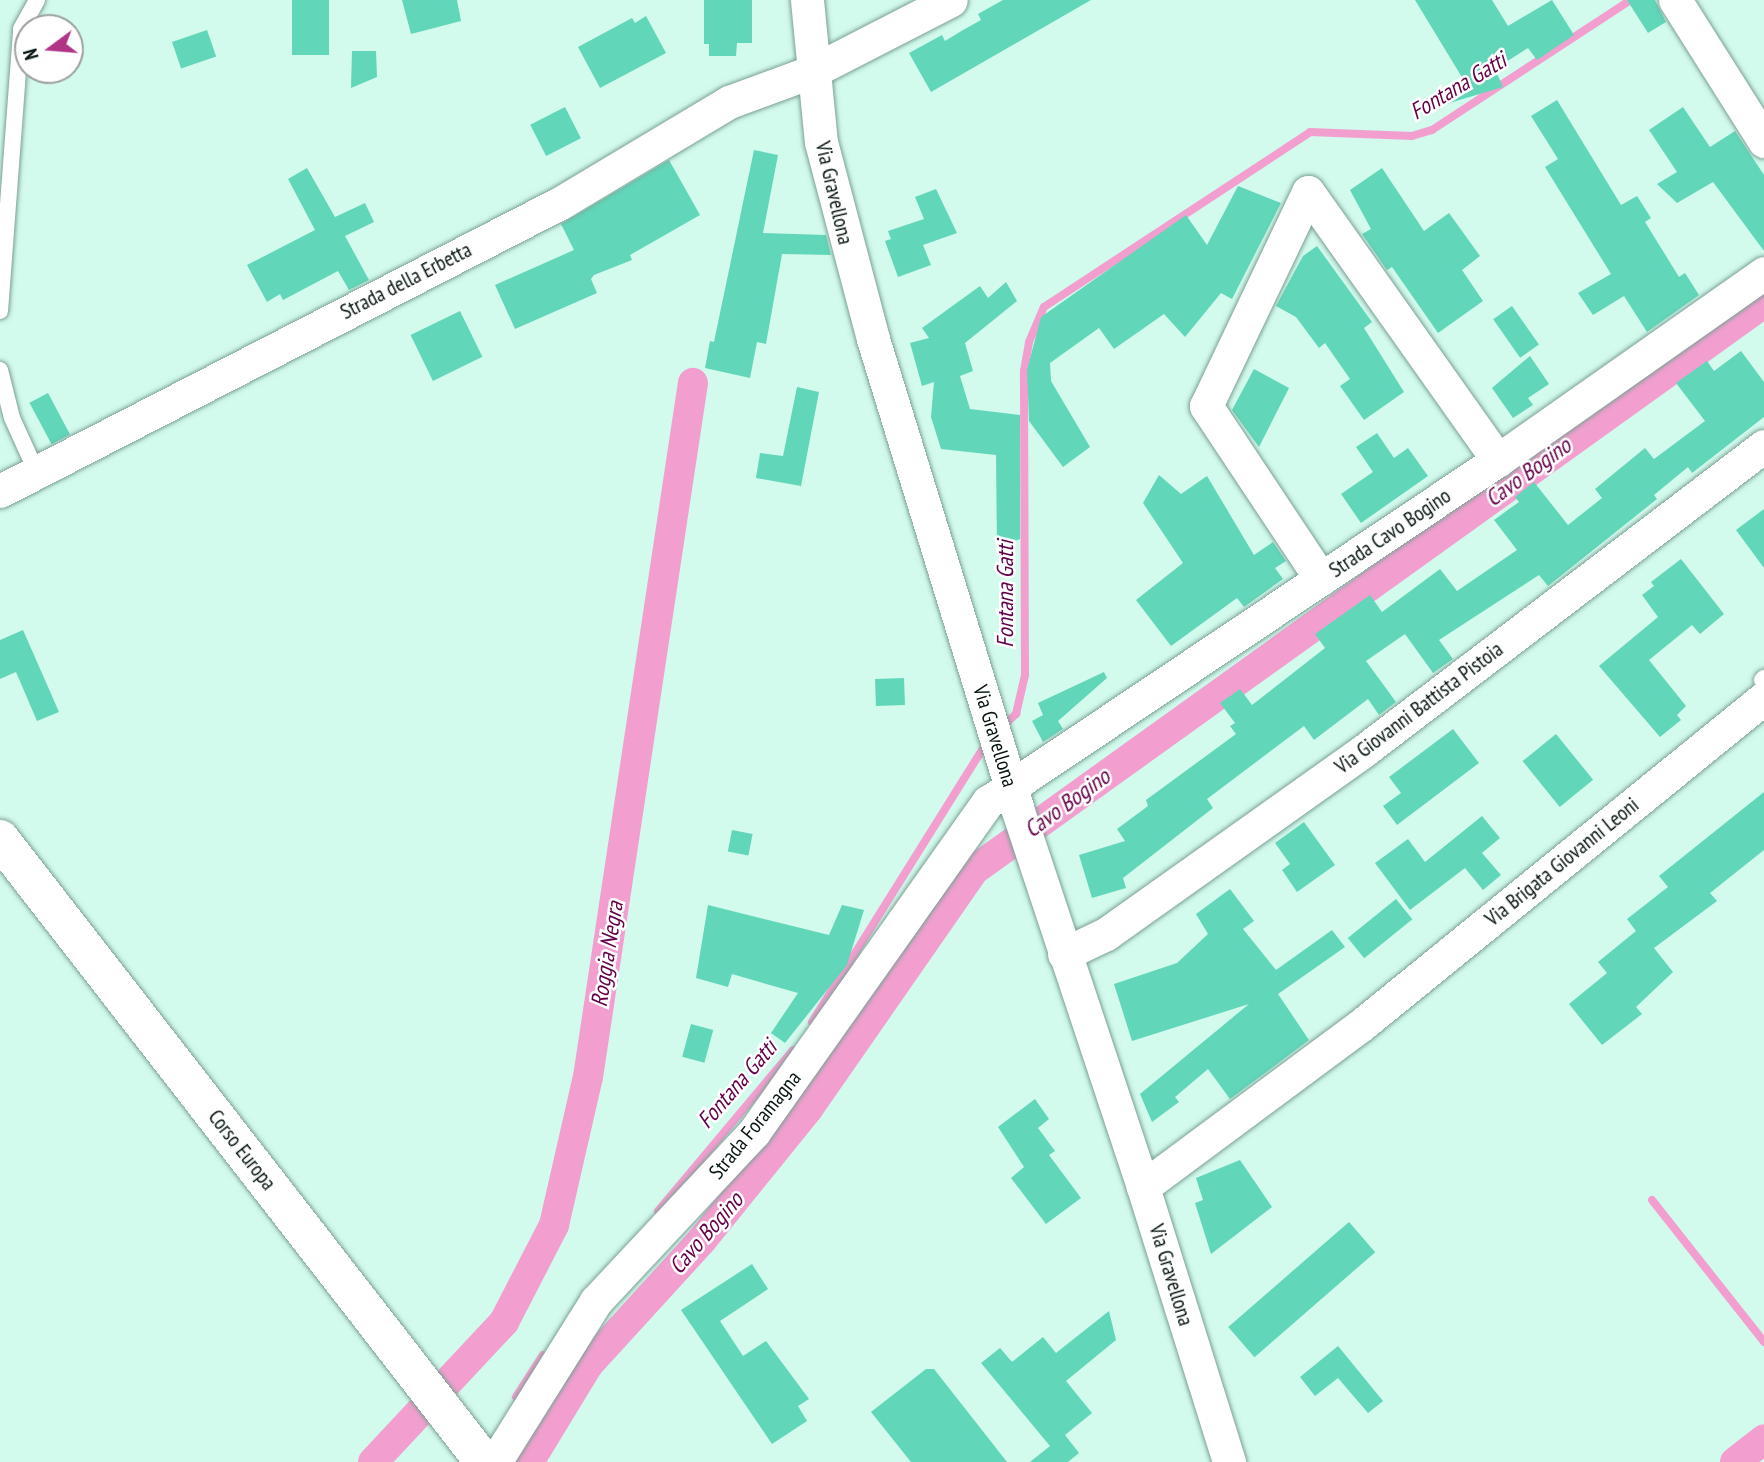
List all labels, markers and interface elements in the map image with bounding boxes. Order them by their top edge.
north arrow [14,14,84,84]
text: N [18,46,44,62]
water label: Fontana Gatti [1405,47,1511,125]
street label: Via Gravellona [810,139,858,247]
street label: Strada della Erbetta [336,237,476,325]
water label: Cavo Bogino [1480,432,1576,512]
street label: Strada Cavo Bogino [1324,483,1456,583]
water label: Fontana Gatti [991,540,1019,648]
street label: Via Giovanni Battista Pistoia [1330,637,1508,779]
street label: Via Gravellona [968,682,1022,790]
water label: Cavo Bogino [1019,763,1115,843]
street label: Via Brigata Giovanni Leoni [1480,792,1644,932]
water label: Roggia Negra [585,899,629,1009]
water label: Fontana Gatti [691,1034,783,1134]
street label: Strada Foramagna [704,1066,806,1184]
street label: Corso Europa [203,1105,281,1195]
water label: Cavo Bogino [663,1187,749,1279]
street label: Via Gravellona [1144,1221,1198,1329]

